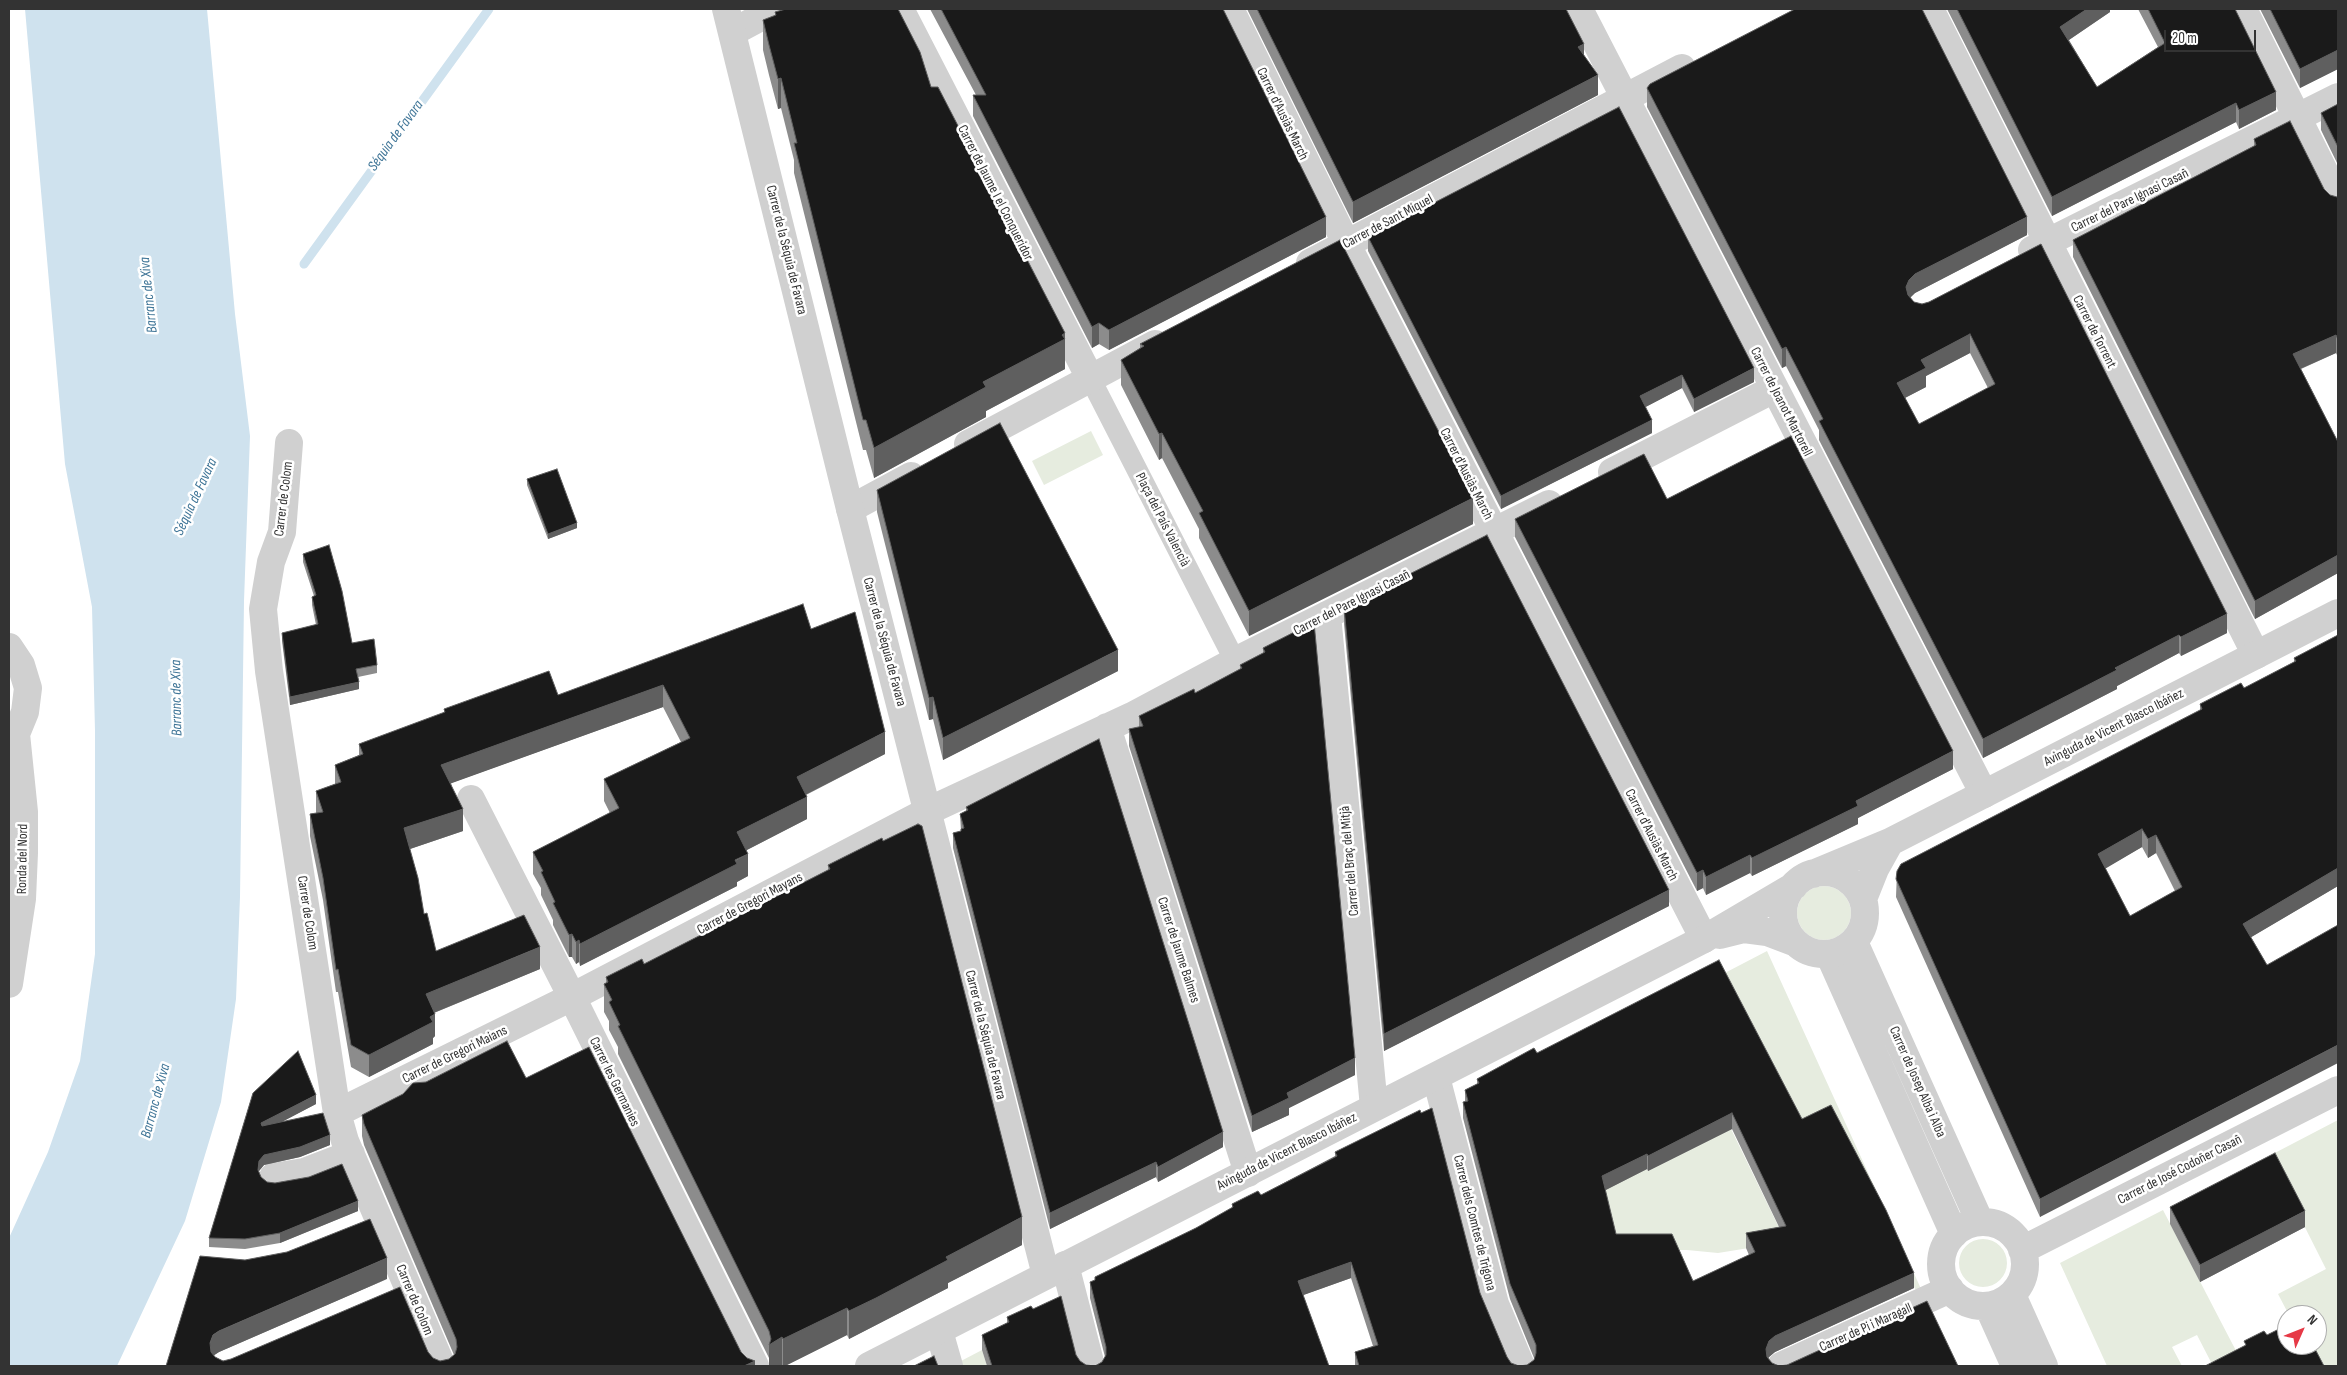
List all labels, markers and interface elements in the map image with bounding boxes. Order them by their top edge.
scale bar [2167,20,2260,52]
text: 20 m [2172,29,2197,48]
street label: Carrer d'Ausiàs March [1252,65,1312,163]
water label: Séquia de Favara [364,97,428,175]
street label: Carrer de Jaume I el Conqueridor [954,122,1036,264]
street label: Carrer del Pare Ignasi Casañ [2069,165,2191,237]
street label: Carrer de la Séquia de Favara [762,184,810,316]
street label: Carrer de Sant Miquel [1340,191,1436,253]
water label: Barranc de Xiva [136,256,162,334]
street label: Carrer de Torrent [2068,293,2120,371]
street label: Carrer de Joanot Martorell [1746,345,1816,459]
street label: Carrer d'Ausiàs March [1436,425,1496,523]
water label: Séquia de Favara [170,456,222,538]
street label: Carrer de Colom [271,461,297,537]
street label: Plaça del País Valencià [1131,470,1193,570]
street label: Carrer del Pare Ignasi Casañ [1291,566,1413,640]
street label: Carrer de la Séquia de Favara [859,576,909,708]
water label: Barranc de Xiva [167,660,187,736]
street label: Avinguda de Vicent Blasco Ibáñez [2041,685,2187,771]
street label: Carrer d'Ausiàs March [1621,786,1681,884]
street label: Carrer del Braç del Mitjà [1337,805,1363,917]
street label: Ronda del Nord [14,824,32,894]
street label: Carrer de Gregori Mayans [694,869,806,939]
street label: Carrer de Colom [293,875,321,951]
street label: Carrer de Jaume Balmes [1153,895,1203,1005]
street label: Carrer de la Séquia de Favara [961,969,1009,1101]
street label: Carrer de Gregori Maians [400,1022,510,1088]
street label: Carrer de Josep Alba i Alba [1885,1024,1949,1140]
street label: Carrer les Germanies [585,1035,643,1129]
water label: Barranc de Xiva [137,1062,175,1140]
street label: Avinguda de Vicent Blasco Ibáñez [1214,1109,1360,1195]
street label: Carrer de José Codoñer Casañ [2115,1131,2245,1209]
street label: Carrer dels Comtes de Trigona [1449,1153,1499,1293]
street label: Carrer de Colom [392,1262,436,1338]
street label: Carrer de Pi i Maragall [1817,1300,1915,1356]
north arrow [2277,1305,2327,1355]
text: N [2304,1311,2321,1329]

